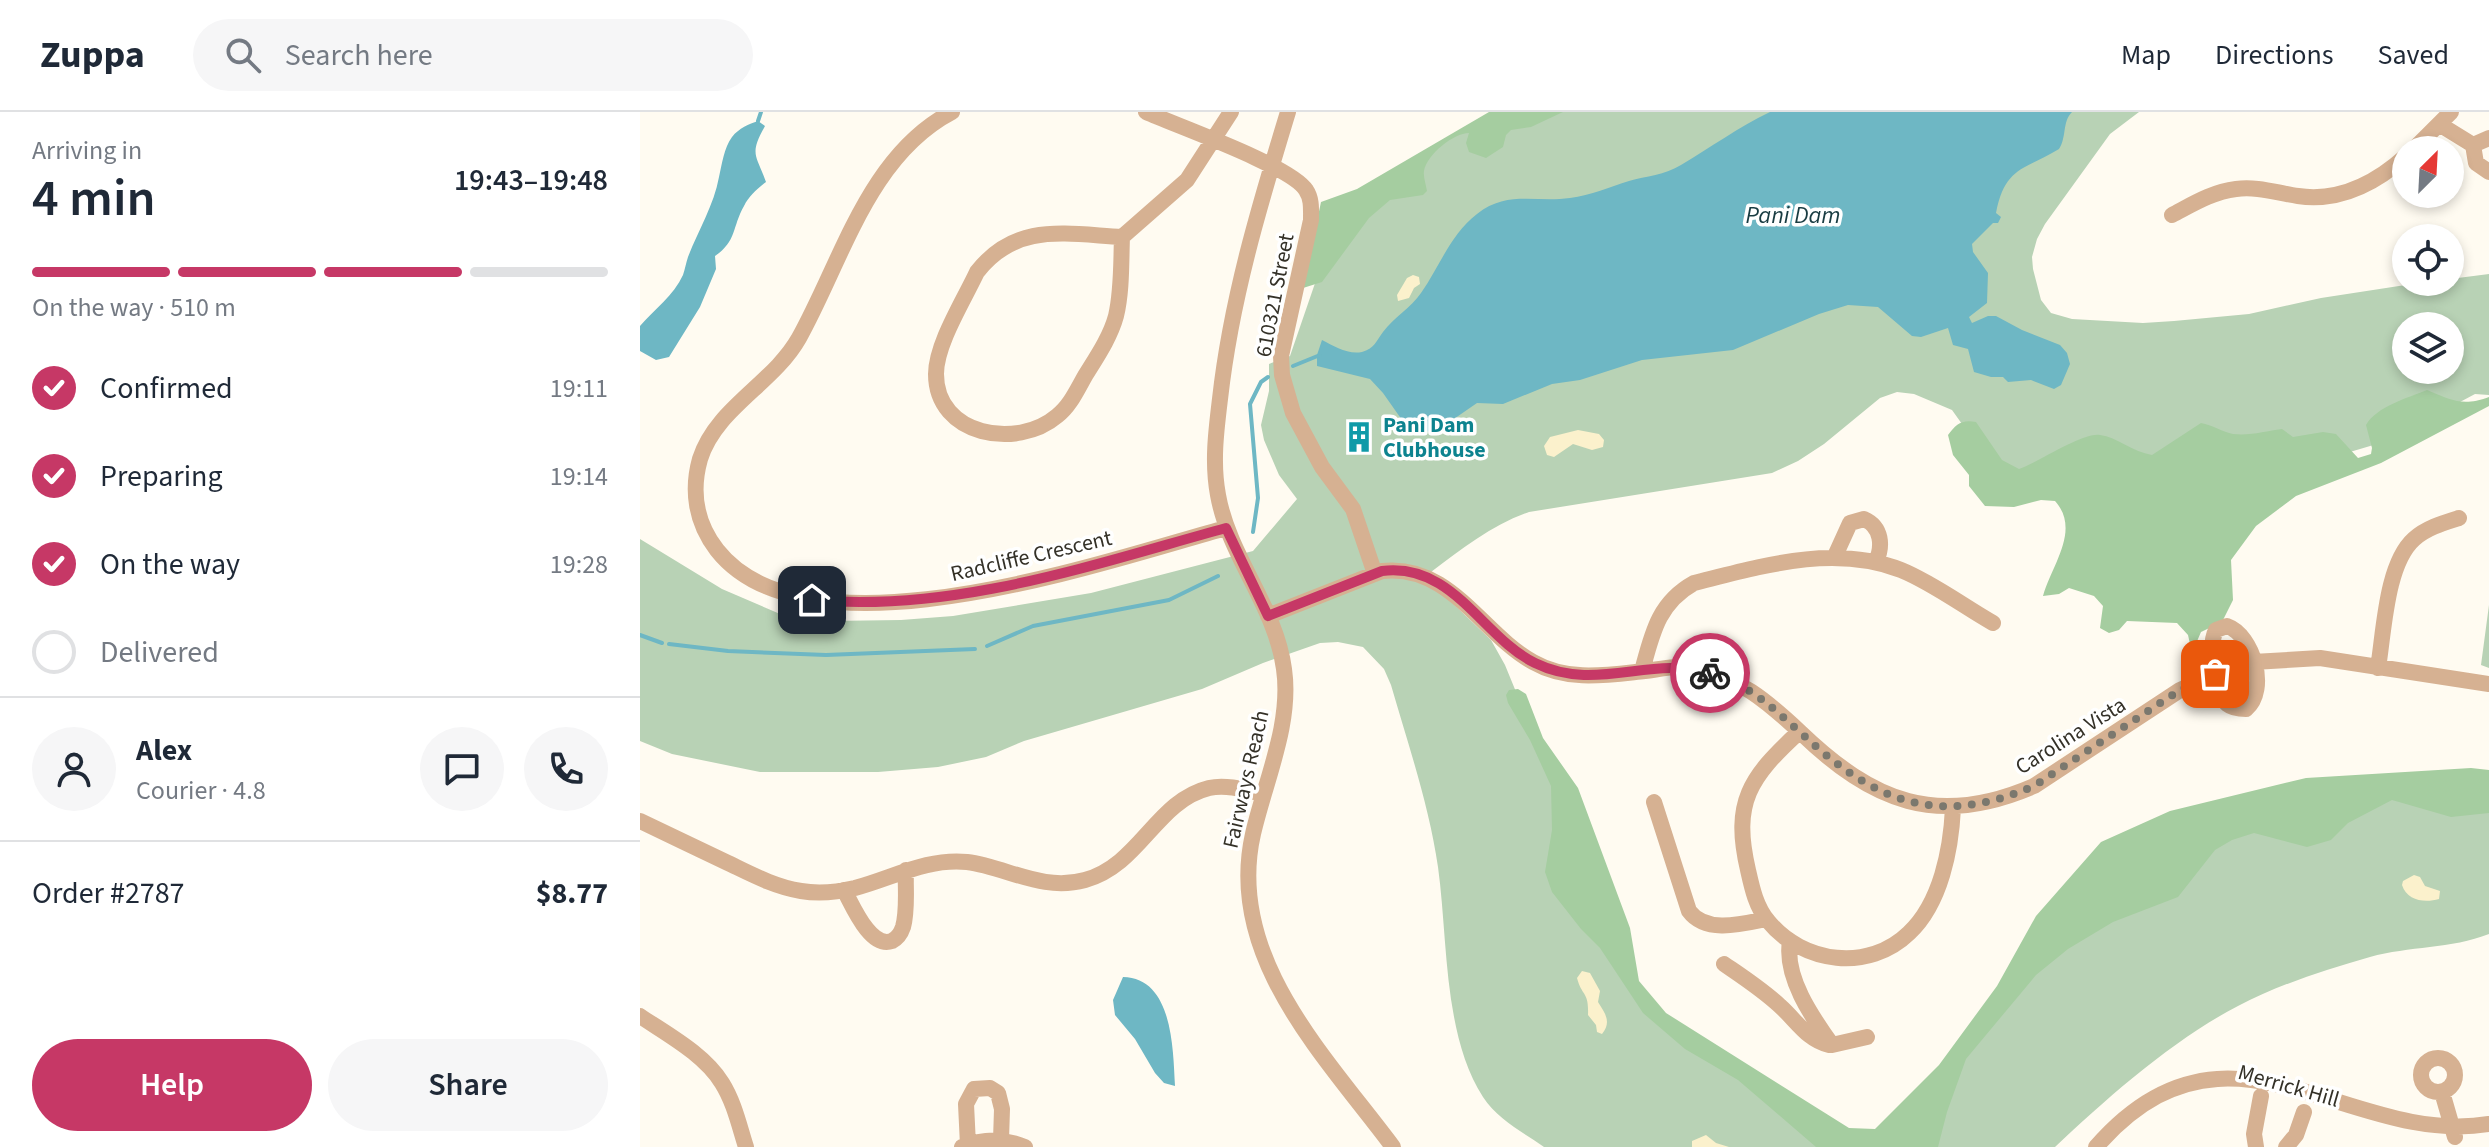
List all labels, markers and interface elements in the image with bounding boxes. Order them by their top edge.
search box [193,19,753,91]
text: Zuppa [40,28,145,82]
icon: search [221,33,265,77]
text: Search here [285,34,433,77]
text: Map [2121,35,2171,75]
text: Directions [2215,35,2334,75]
text: Saved [2378,35,2449,75]
text: Arriving in [32,132,142,169]
north arrow [2392,136,2464,208]
map controls [2392,136,2464,384]
text: 19:43–19:48 [454,159,608,202]
text: 4 min [32,162,156,236]
water label: Pani Dam [1745,198,1841,233]
button: locate [2392,224,2464,296]
street label: 610321 Street [1247,230,1303,360]
text: On the way · 510 m [32,289,236,326]
button: layers [2392,312,2464,384]
icon: check [32,366,76,410]
text: Confirmed [100,367,233,410]
text: 19:11 [550,370,608,407]
place label: Pani Dam Clubhouse [1383,409,1486,466]
building icon: Pani Dam Clubhouse [1342,420,1376,454]
icon: check [32,454,76,498]
text: Preparing [100,455,223,498]
text: 19:14 [550,458,608,495]
street label: Radcliffe Crescent [947,522,1116,590]
icon: check [32,542,76,586]
text: On the way [100,543,240,586]
text: 19:28 [550,546,608,583]
pin [778,566,846,634]
icon: home [790,578,834,622]
text: Delivered [100,631,219,674]
courier [1670,633,1750,713]
pin [2181,640,2249,708]
icon: bike [1688,651,1732,695]
icon: bag [2193,652,2237,696]
street label: Carolina Vista [2009,689,2132,783]
street label: Fairways Reach [1214,707,1277,852]
button: person [32,727,116,811]
button: chat [420,727,504,811]
button: phone [524,727,608,811]
text: Alex [136,729,192,772]
text: Courier · 4.8 [136,772,266,809]
text: Order #2787 [32,872,185,915]
text: $8.77 [536,872,608,915]
button: Help [32,1039,312,1131]
button: Share [328,1039,608,1131]
street label: Merrick Hill [2234,1056,2343,1116]

